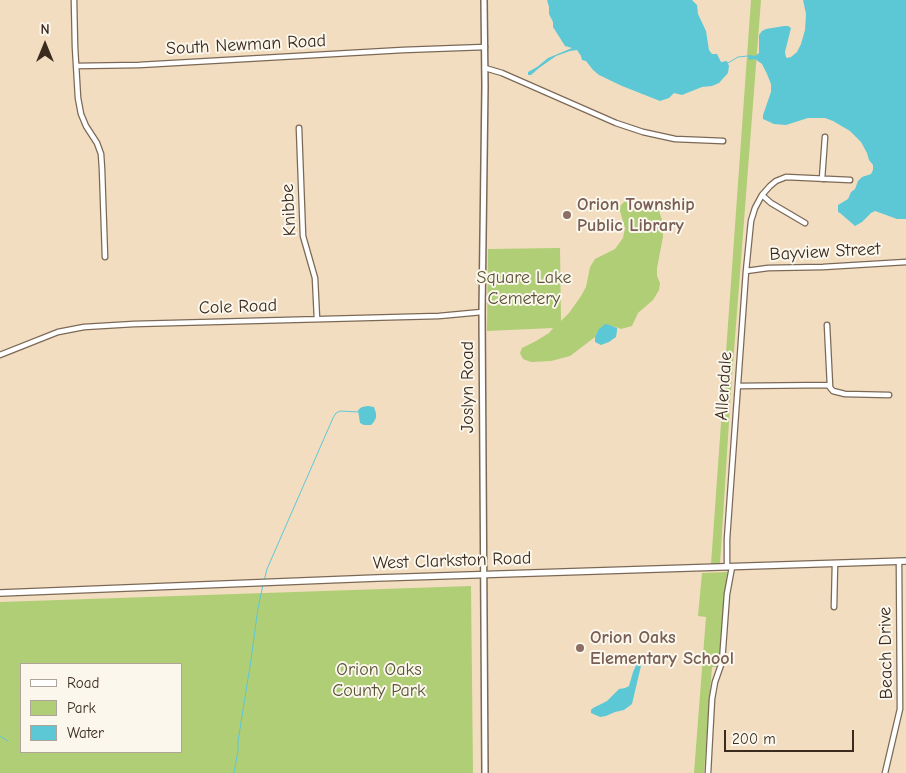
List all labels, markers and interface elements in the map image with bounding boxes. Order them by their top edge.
north arrow [20,20,70,70]
text: N [40,21,50,38]
street label: South Newman Road [165,30,327,60]
street label: Knibbe [277,183,301,237]
place label: Orion Township Public Library [577,194,695,236]
marker: Orion Township Public Library [561,209,573,221]
street label: Bayview Street [769,238,881,266]
park label: Square Lake Cemetery [477,267,571,310]
street label: Cole Road [198,295,278,319]
street label: Joslyn Road [457,341,479,433]
street label: Allendale [711,351,737,421]
street label: West Clarkston Road [372,547,532,575]
street label: Beach Drive [874,607,898,699]
place label: Orion Oaks Elementary School [590,627,734,670]
marker: Orion Oaks Elementary School [574,642,586,654]
park label: Orion Oaks County Park [332,659,426,702]
legend [20,663,182,753]
text: Road [67,674,99,692]
text: Park [67,699,96,717]
scale bar [726,720,856,752]
text: Water [67,724,104,742]
text: 200 m [732,730,776,748]

